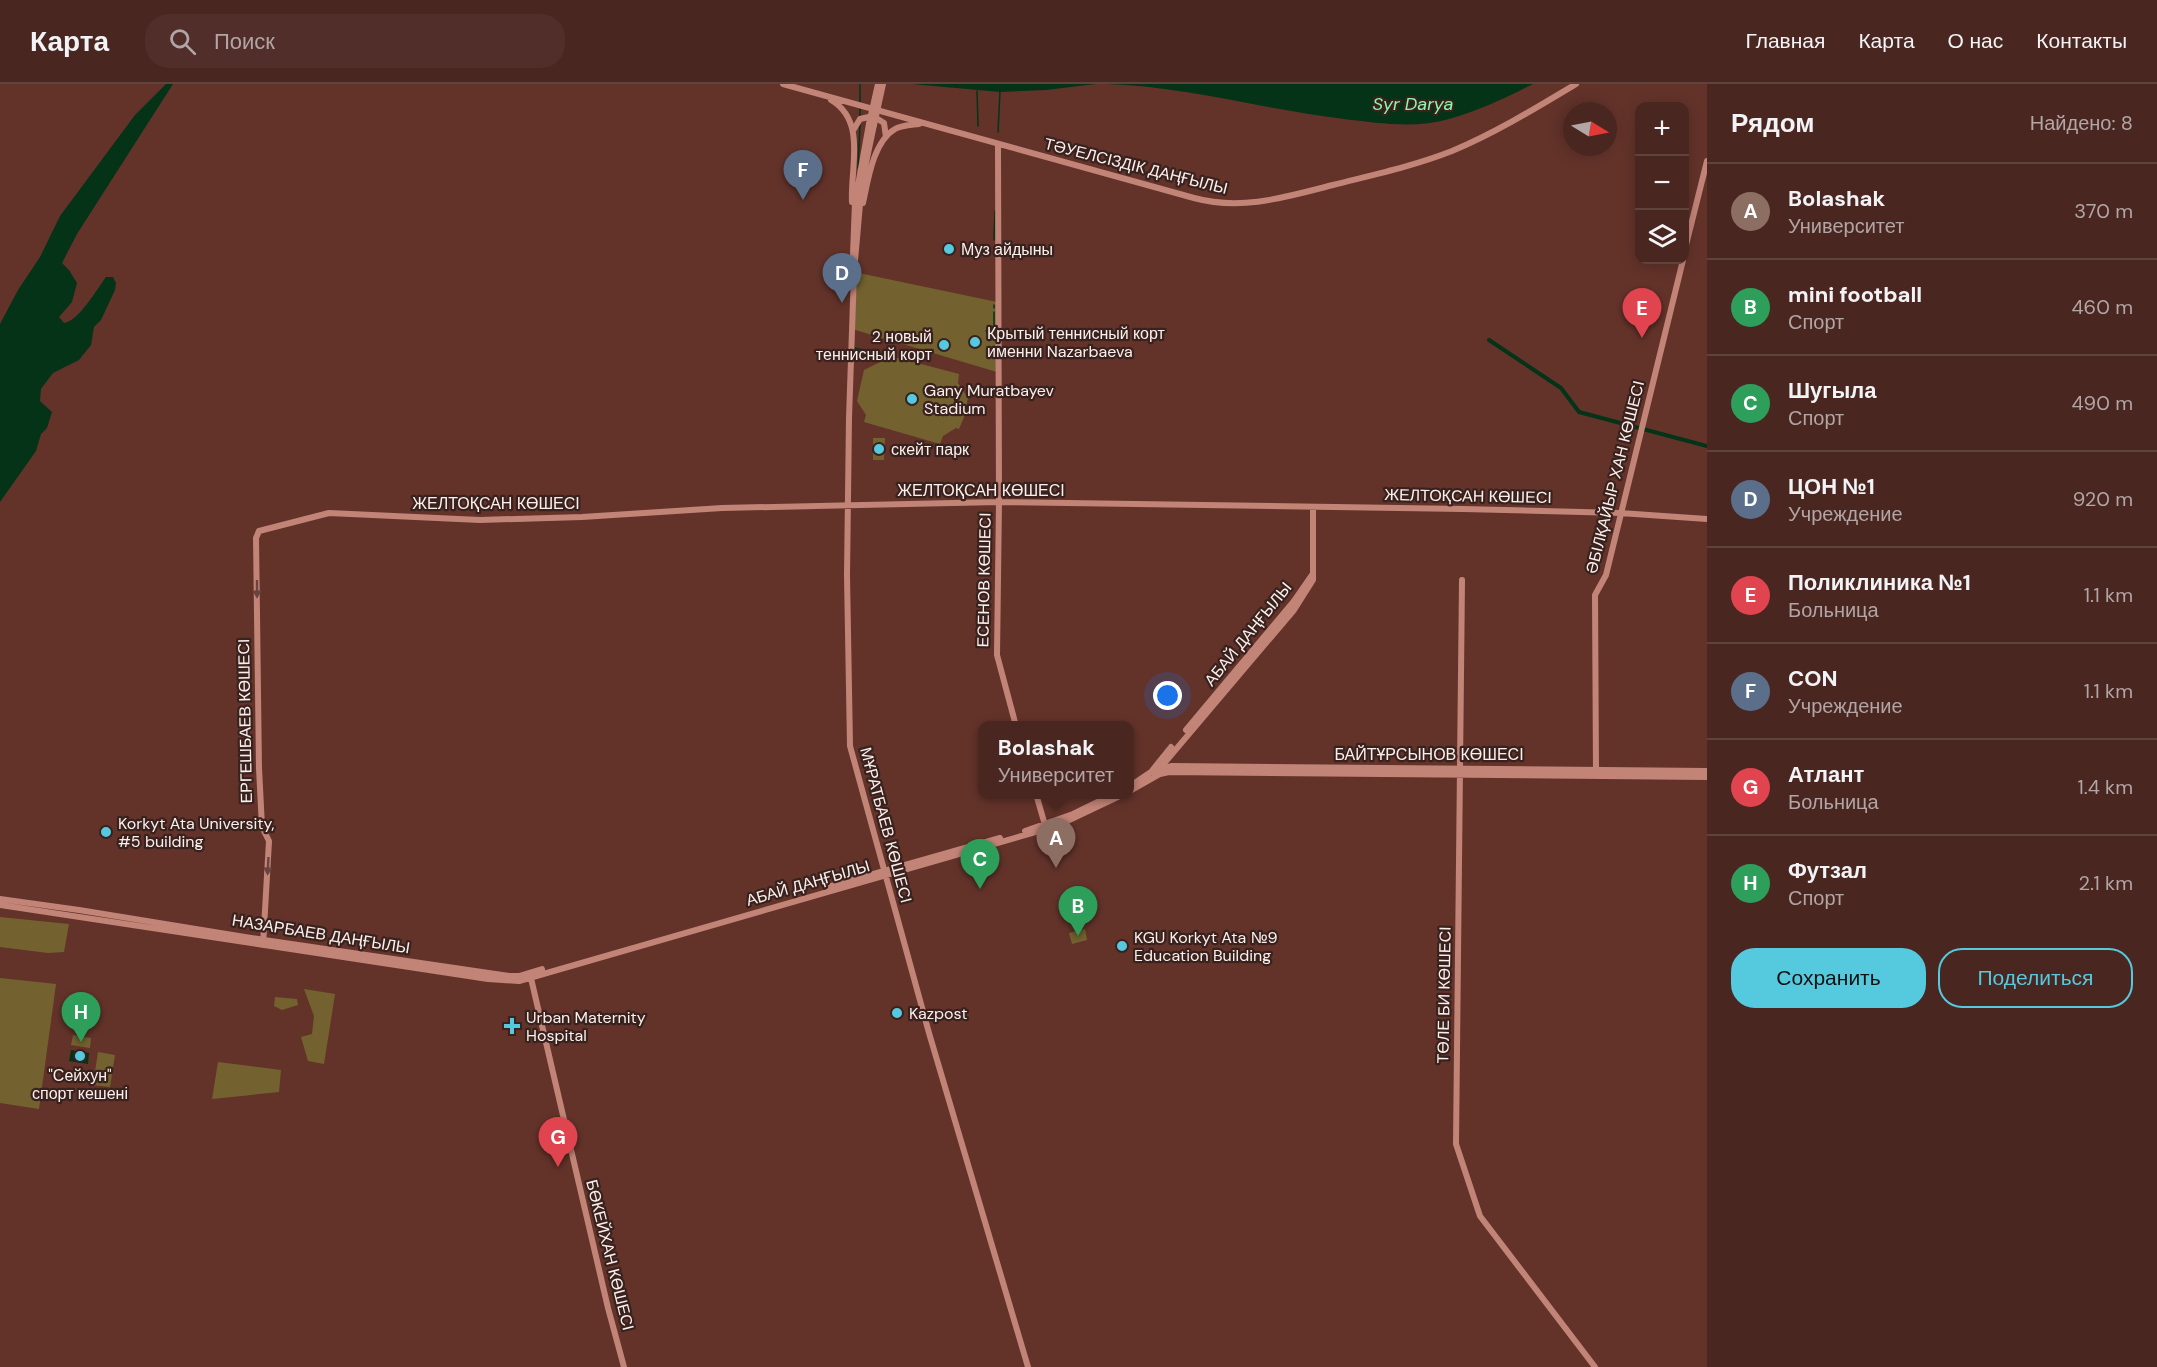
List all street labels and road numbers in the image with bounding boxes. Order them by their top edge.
street label: ТӘУЕЛСІЗДІК ДАҢҒЫЛЫ [1042,133,1230,199]
street label: ӘБІЛҚАЙЫР ХАН КӨШЕСІ [1581,378,1649,576]
street label: ЖЕЛТОҚСАН КӨШЕСІ [897,480,1065,501]
street label: ЖЕЛТОҚСАН КӨШЕСІ [1384,484,1552,508]
street label: ЖЕЛТОҚСАН КӨШЕСІ [412,493,580,514]
street label: ЕСЕНОВ КӨШЕСІ [972,512,996,648]
street label: АБАЙ ДАҢҒЫЛЫ [1200,578,1296,690]
street label: ЕРГЕШБАЕВ КӨШЕСІ [233,638,257,804]
street label: БАЙТҰРСЫНОВ КӨШЕСІ [1334,744,1524,765]
street label: МҰРАТБАЕВ КӨШЕСІ [855,745,917,905]
street label: АБАЙ ДАҢҒЫЛЫ [744,855,872,911]
street label: НАЗАРБАЕВ ДАҢҒЫЛЫ [230,910,412,958]
street label: ТӨЛЕ БИ КӨШЕСІ [1432,926,1456,1064]
street label: БӨКЕЙХАН КӨШЕСІ [581,1177,639,1333]

